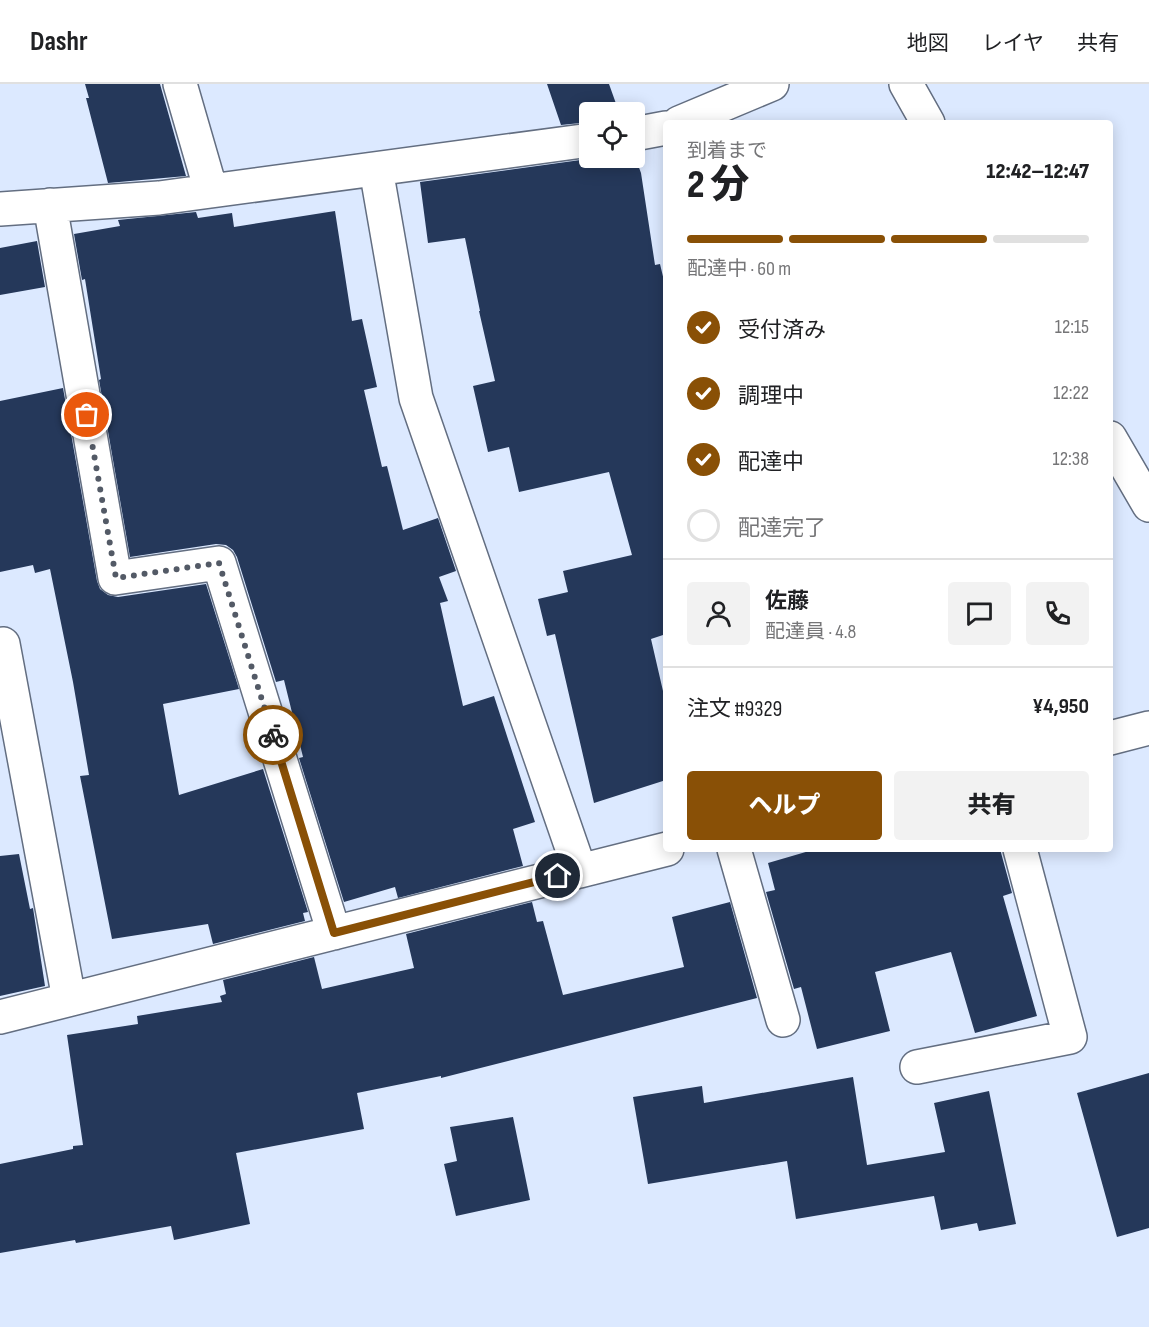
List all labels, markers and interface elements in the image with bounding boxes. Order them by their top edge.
text: Dashr [30,25,88,58]
text: 地図 [907,31,949,56]
text: レイヤ [982,31,1044,56]
text: 共有 [1077,31,1119,56]
map controls [579,102,645,168]
button: locate [579,102,645,168]
text: 到着まで [687,139,767,163]
text: 12:42–12:47 [986,158,1089,185]
text: 2 分 [687,162,750,209]
text: 配達中 · 60 m [687,257,791,281]
icon: check [687,311,720,344]
text: 12:15 [1055,315,1089,339]
text: 受付済み [738,317,826,344]
icon: check [687,377,720,410]
text: 12:22 [1053,381,1089,405]
text: 調理中 [738,383,804,410]
pin [61,389,112,440]
icon: bag [70,398,103,431]
icon: check [687,443,720,476]
text: 12:38 [1053,447,1089,471]
text: 配達中 [738,449,804,476]
text: 配達完了 [738,515,826,542]
button: person [687,582,750,645]
button: chat [948,582,1011,645]
button: phone [1026,582,1089,645]
text: 佐藤 [765,588,809,615]
text: 配達員 · 4.8 [765,620,856,644]
text: ¥4,950 [1032,693,1089,720]
text: 注文 #9329 [687,696,782,723]
courier [243,705,303,765]
icon: bike [257,719,290,752]
button: ヘルプ [687,771,882,840]
button: 共有 [894,771,1089,840]
pin [532,850,583,901]
icon: home [541,859,574,892]

